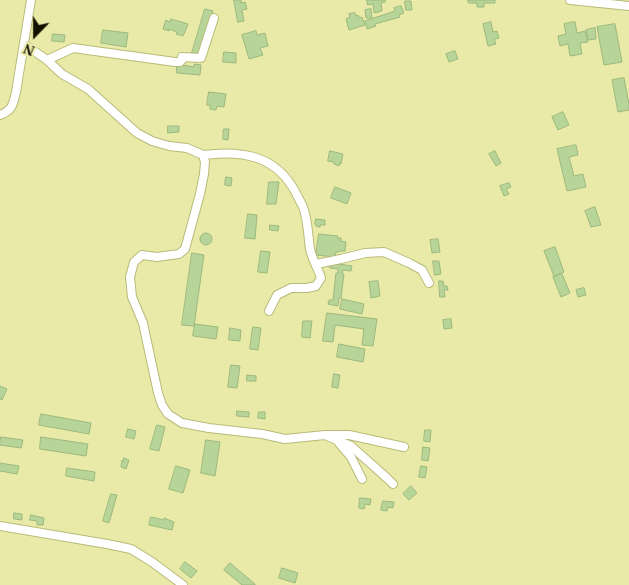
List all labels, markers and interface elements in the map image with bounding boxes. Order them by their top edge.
north arrow [10,10,60,60]
text: N [22,41,37,58]

